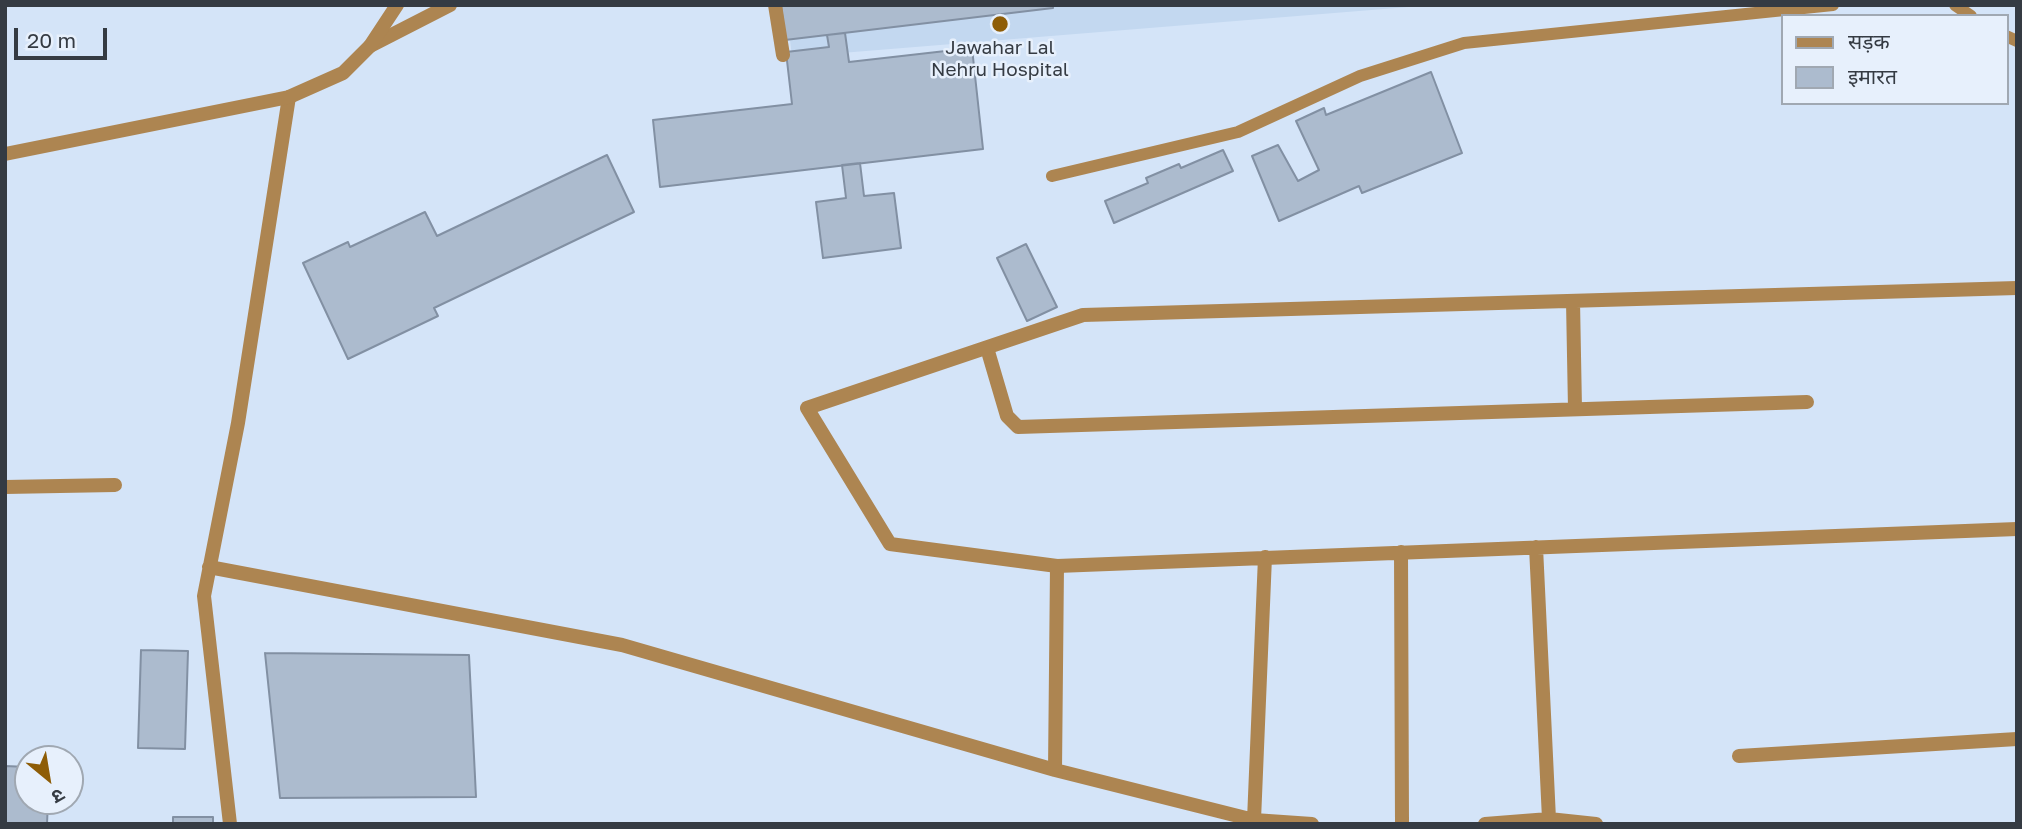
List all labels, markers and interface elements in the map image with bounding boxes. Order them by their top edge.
scale bar [18,14,110,58]
marker: Jawahar Lal Nehru Hospital [990,14,1010,34]
legend [1780,14,2008,105]
text: 20 m [27,27,76,53]
text: सड़क [1848,28,1890,54]
place label: Jawahar Lal Nehru Hospital [931,37,1069,81]
text: इमारत [1848,63,1897,89]
north arrow [14,745,84,815]
text: उ [48,784,69,810]

